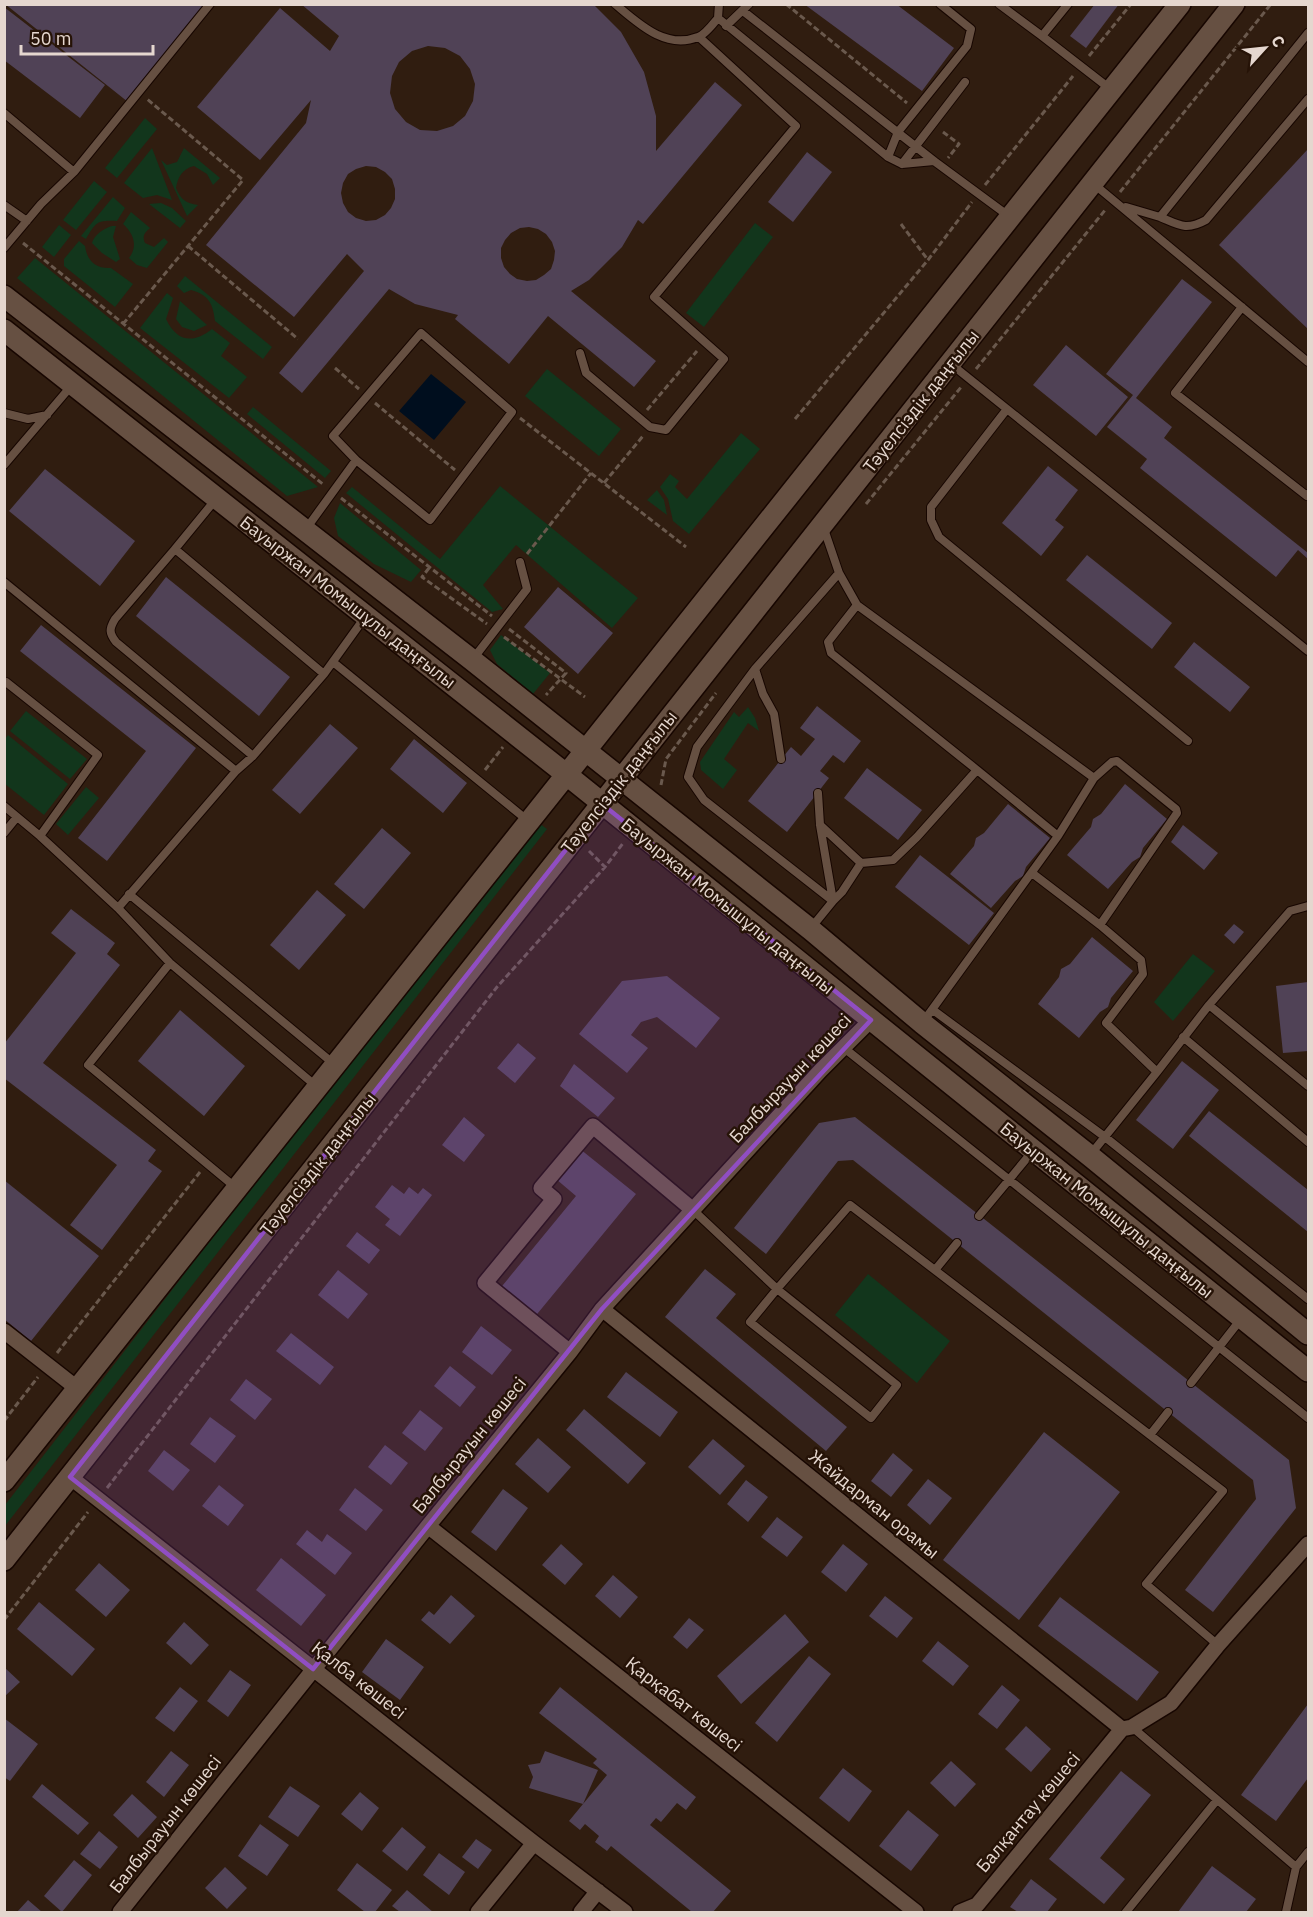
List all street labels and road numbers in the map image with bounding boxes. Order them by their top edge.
street label: Тәуелсіздік даңғылы [858,325,984,477]
street label: Бауыржан Момышұлы даңғылы [235,510,461,694]
street label: Тәуелсіздік даңғылы [556,706,682,858]
street label: Бауыржан Момышұлы даңғылы [617,813,839,999]
street label: Балбырауын көшесі [724,1008,856,1148]
street label: Тәуелсіздік даңғылы [255,1088,381,1240]
street label: Бауыржан Момышұлы даңғылы [996,1117,1218,1303]
street label: Балбырауын көшесі [407,1372,531,1518]
street label: Жайдарман орамы [804,1444,944,1564]
street label: Қалба көшесі [307,1636,411,1724]
street label: Қарқабат көшесі [621,1651,747,1757]
street label: Балқантау көшесі [971,1747,1085,1877]
street label: Балбырауын көшесі [104,1750,226,1898]

